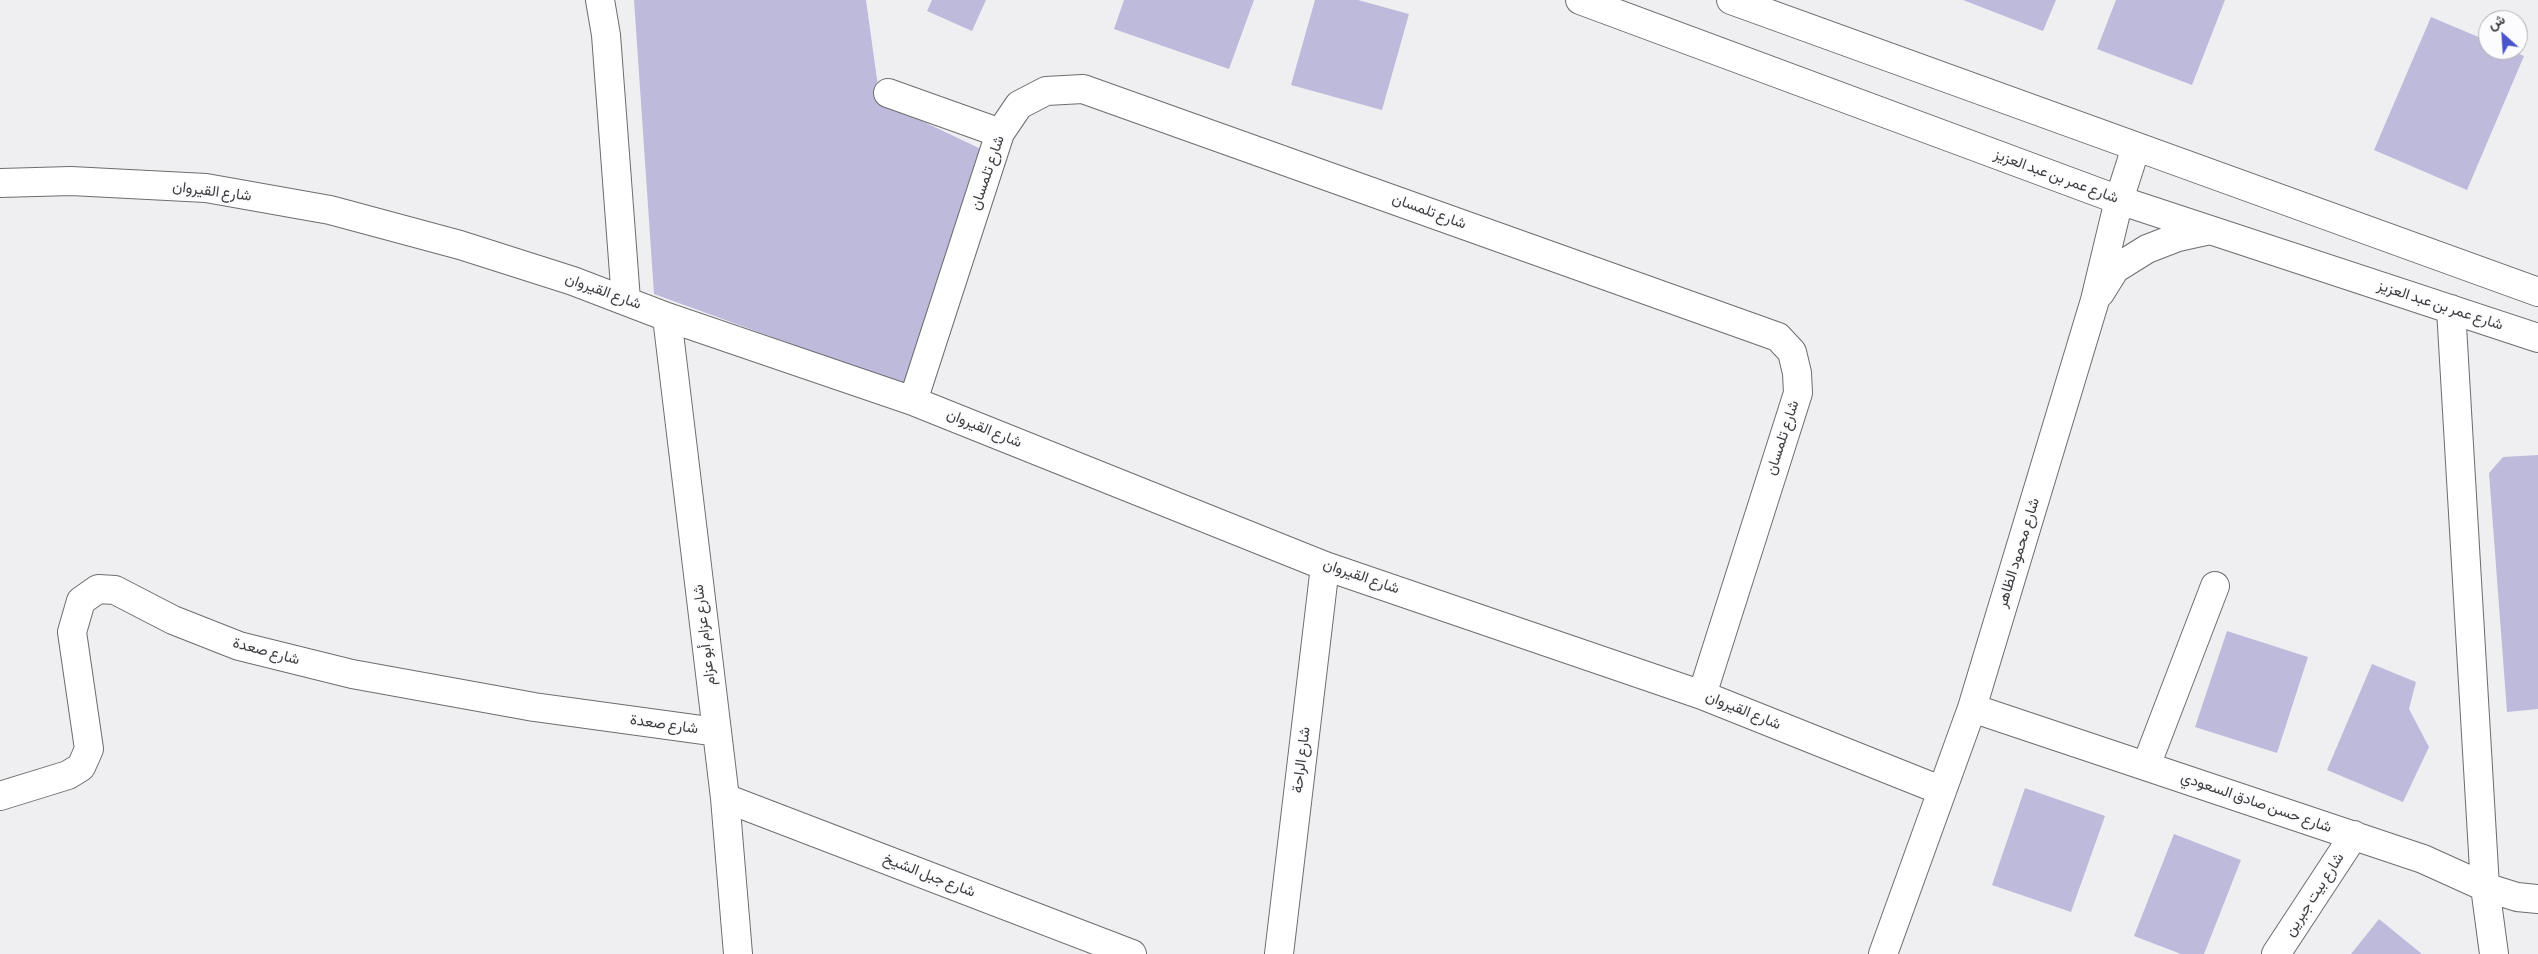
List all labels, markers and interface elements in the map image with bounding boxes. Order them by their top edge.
north arrow [2478,10,2528,60]
text: ش [2485,11,2508,33]
street label: شارع تلمسان [967,133,1009,213]
street label: شارع عمر بن عبد العزيز [1991,146,2121,208]
street label: شارع القيروان [171,178,253,206]
street label: شارع تلمسان [1389,190,1469,234]
street label: شارع القيروان [563,270,643,314]
street label: شارع عمر بن عبد العزيز [2375,277,2505,335]
street label: شارع تلمسان [1762,398,1804,478]
street label: شارع القيروان [944,406,1024,452]
street label: شارع محمود الظاهر [1994,496,2044,610]
street label: شارع القيروان [1320,556,1402,598]
street label: شارع عزام أبو عزام [690,583,720,687]
street label: شارع صعدة [231,634,301,670]
street label: شارع القيروان [1703,688,1783,734]
street label: شارع صعدة [629,711,699,739]
street label: شارع الراحة [1289,726,1315,794]
street label: شارع حسن صادق السعودي [2178,769,2334,837]
street label: شارع جبل الشيخ [880,850,978,902]
street label: شارع بيت جبرين [2281,850,2349,940]

